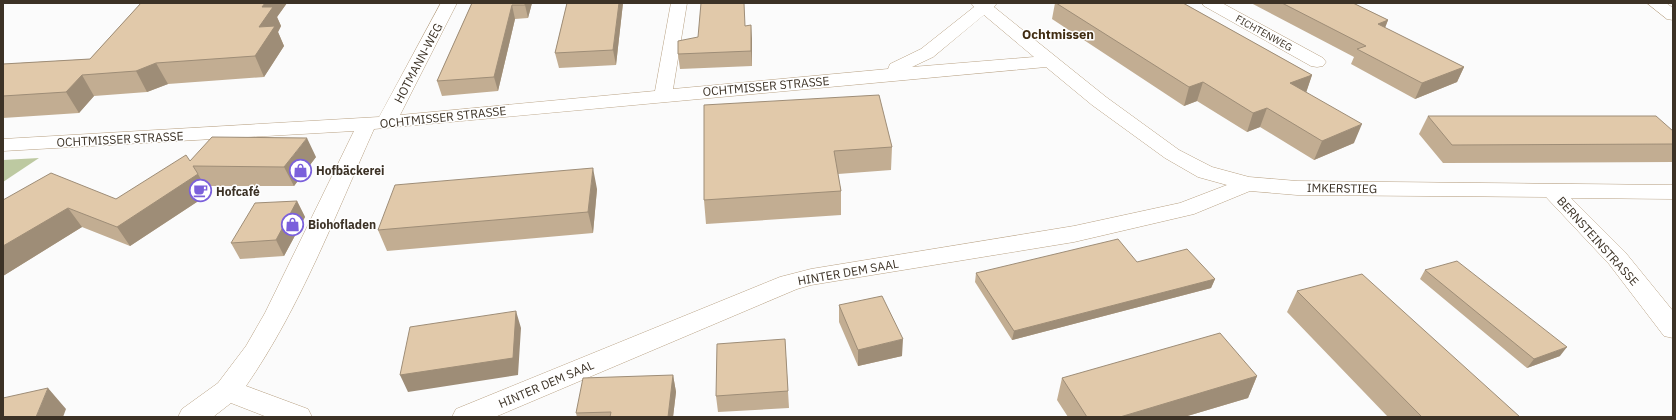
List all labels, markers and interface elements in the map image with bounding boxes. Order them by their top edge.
street label: FICHTENWEG [1233,12,1295,54]
street label: HOTMANN-WEG [391,20,445,106]
district label: Ochtmissen [1022,26,1094,43]
street label: OCHTMISSER STRASSE [702,73,830,99]
street label: OCHTMISSER STRASSE [379,103,507,131]
street label: OCHTMISSER STRASSE [56,128,184,150]
shop icon: Hofbäckerei [287,157,313,183]
place label: Hofbäckerei [316,163,384,178]
cafe icon: Hofcafé [187,178,213,204]
street label: IMKERSTIEG [1307,180,1377,196]
place label: Hofcafé [216,184,260,199]
street label: BERNSTEINSTRASSE [1554,193,1642,289]
shop icon: Biohofladen [279,211,305,237]
place label: Biohofladen [308,217,376,232]
street label: HINTER DEM SAAL [796,256,900,288]
street label: HINTER DEM SAAL [496,357,596,411]

